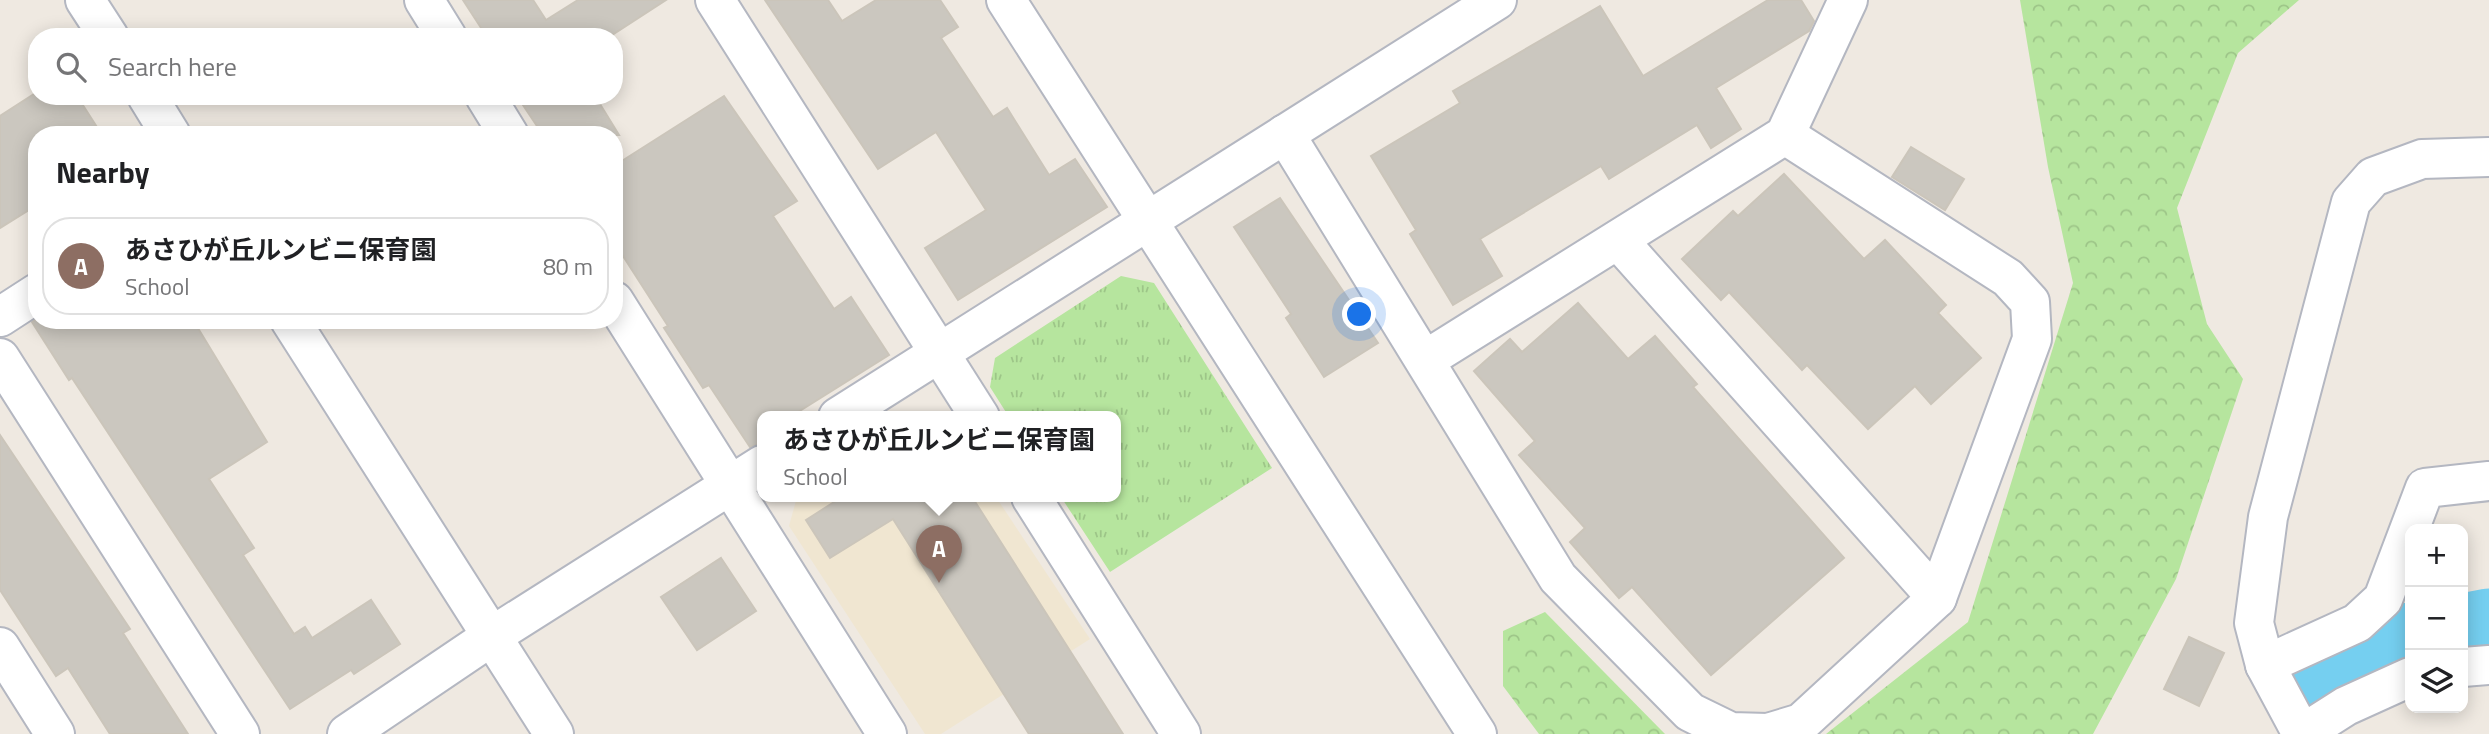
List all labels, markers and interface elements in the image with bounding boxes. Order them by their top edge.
search box [28,28,623,105]
text: Search here [108,47,237,86]
icon: search [52,48,90,86]
text: Nearby [56,149,149,195]
text: あさひが丘ルンビニ保育園 [125,230,436,269]
text: A [74,249,88,284]
text: 80 m [543,249,593,284]
text: School [125,269,189,304]
your location [1342,297,1376,331]
popup [757,411,1121,502]
text: あさひが丘ルンビニ保育園 [783,420,1095,459]
text: School [783,459,848,494]
map controls [2405,524,2468,713]
button: + [2405,524,2468,587]
pin: A [916,525,962,583]
button: − [2405,587,2468,650]
button: layers [2405,650,2468,713]

